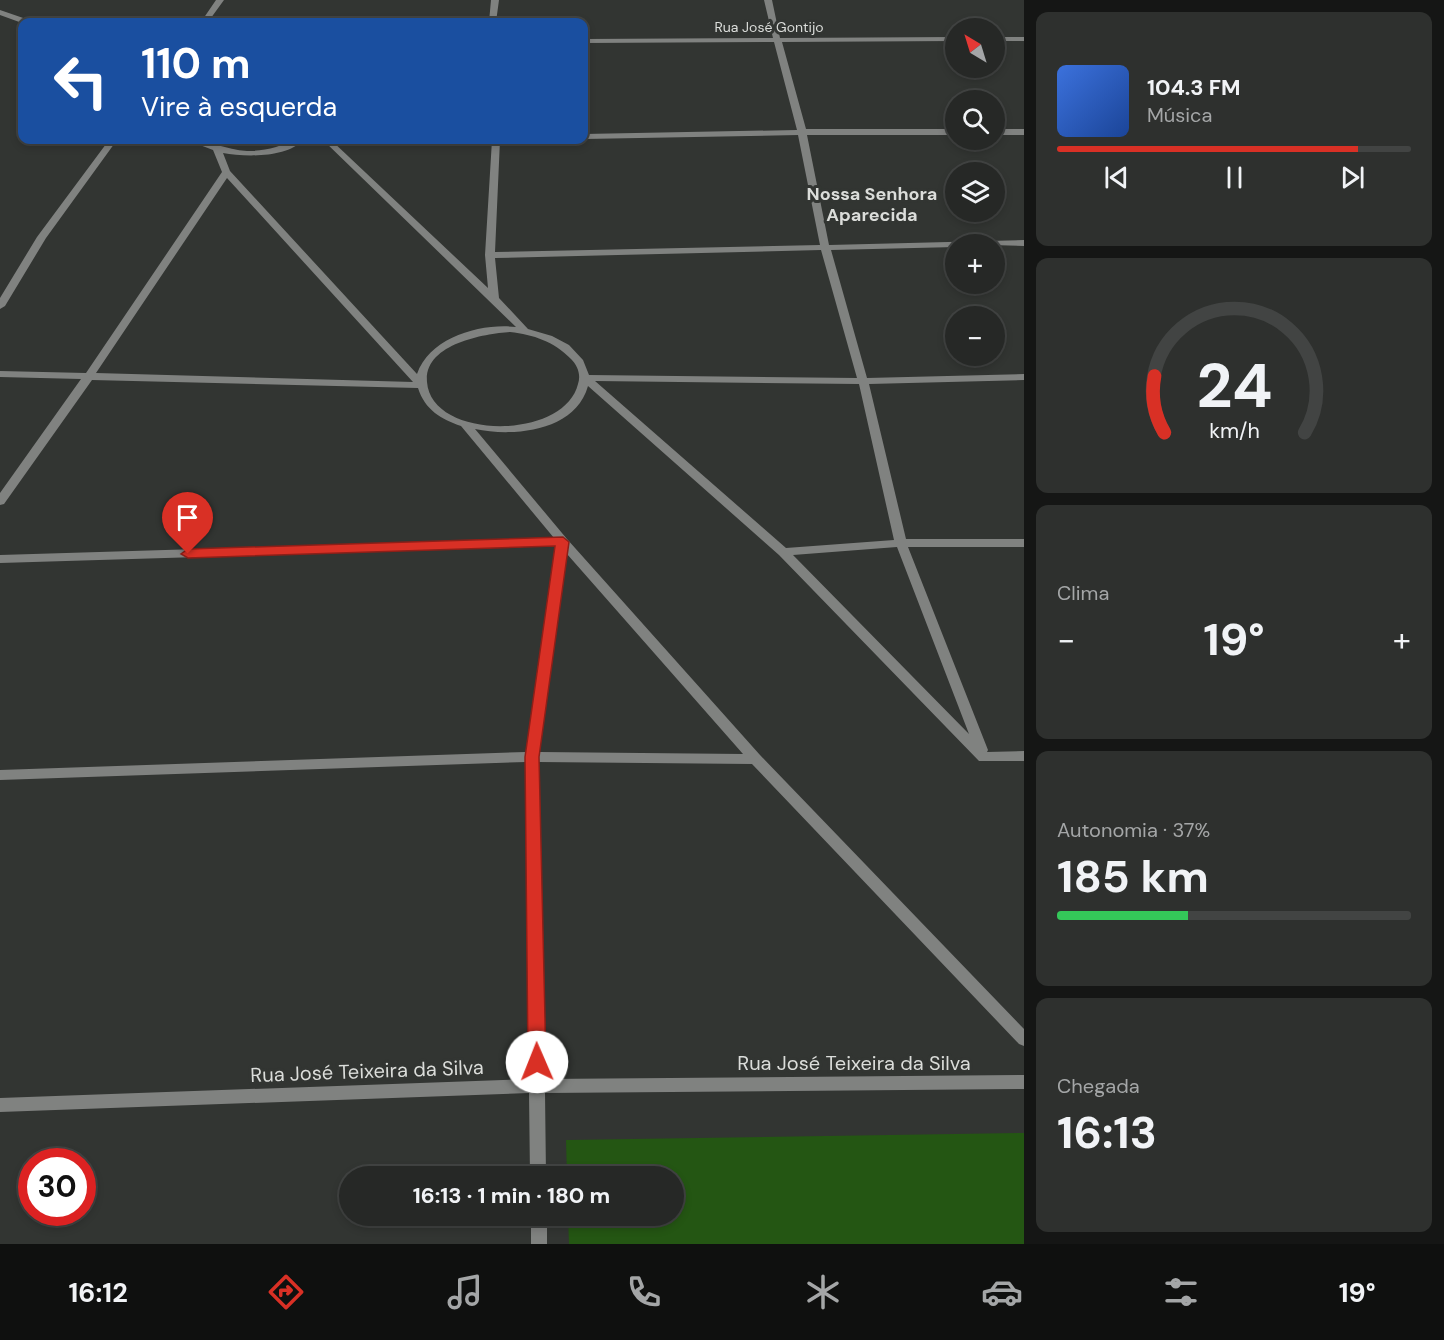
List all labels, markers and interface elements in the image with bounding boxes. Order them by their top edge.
street label: Rua José Gontijo [714,18,824,36]
north arrow [945,18,1005,78]
map controls [945,18,1005,366]
text: 110 m [141,36,251,91]
icon: left [42,42,120,120]
text: 104.3 FM [1147,73,1241,102]
text: Vire à esquerda [141,89,337,124]
button: search [945,90,1005,150]
text: Música [1147,102,1212,128]
icon: previous [1100,161,1133,194]
icon: pause [1218,161,1251,194]
icon: next [1336,161,1369,194]
button: layers [945,162,1005,222]
district label: Nossa Senhora Aparecida [807,182,937,227]
button: + [945,234,1005,294]
button: − [945,306,1005,366]
text: 24 [1196,345,1272,426]
text: km/h [1209,417,1259,445]
pin [162,492,213,554]
icon: arrive [171,501,204,534]
text: Clima [1057,580,1109,606]
text: 19° [1203,610,1265,669]
text: − [1057,618,1075,661]
text: + [1393,618,1411,661]
text: Autonomia · 37% [1057,817,1210,843]
text: 185 km [1057,847,1209,906]
position arrow [505,1030,569,1094]
street label: Rua José Teixeira da Silva [737,1050,971,1076]
street label: Rua José Teixeira da Silva [250,1054,484,1088]
text: Chegada [1057,1073,1140,1099]
text: 16:13 [1057,1103,1157,1162]
speed limit sign: 30 [18,1148,96,1226]
text: 16:13 · 1 min · 180 m [413,1181,610,1210]
icon: directions [265,1271,307,1313]
icon: music [444,1271,486,1313]
icon: phone [623,1271,665,1313]
icon: climate [802,1271,844,1313]
icon: car [981,1271,1023,1313]
icon: filters [1160,1271,1202,1313]
text: 16:12 [69,1275,128,1310]
text: 19° [1339,1275,1376,1310]

